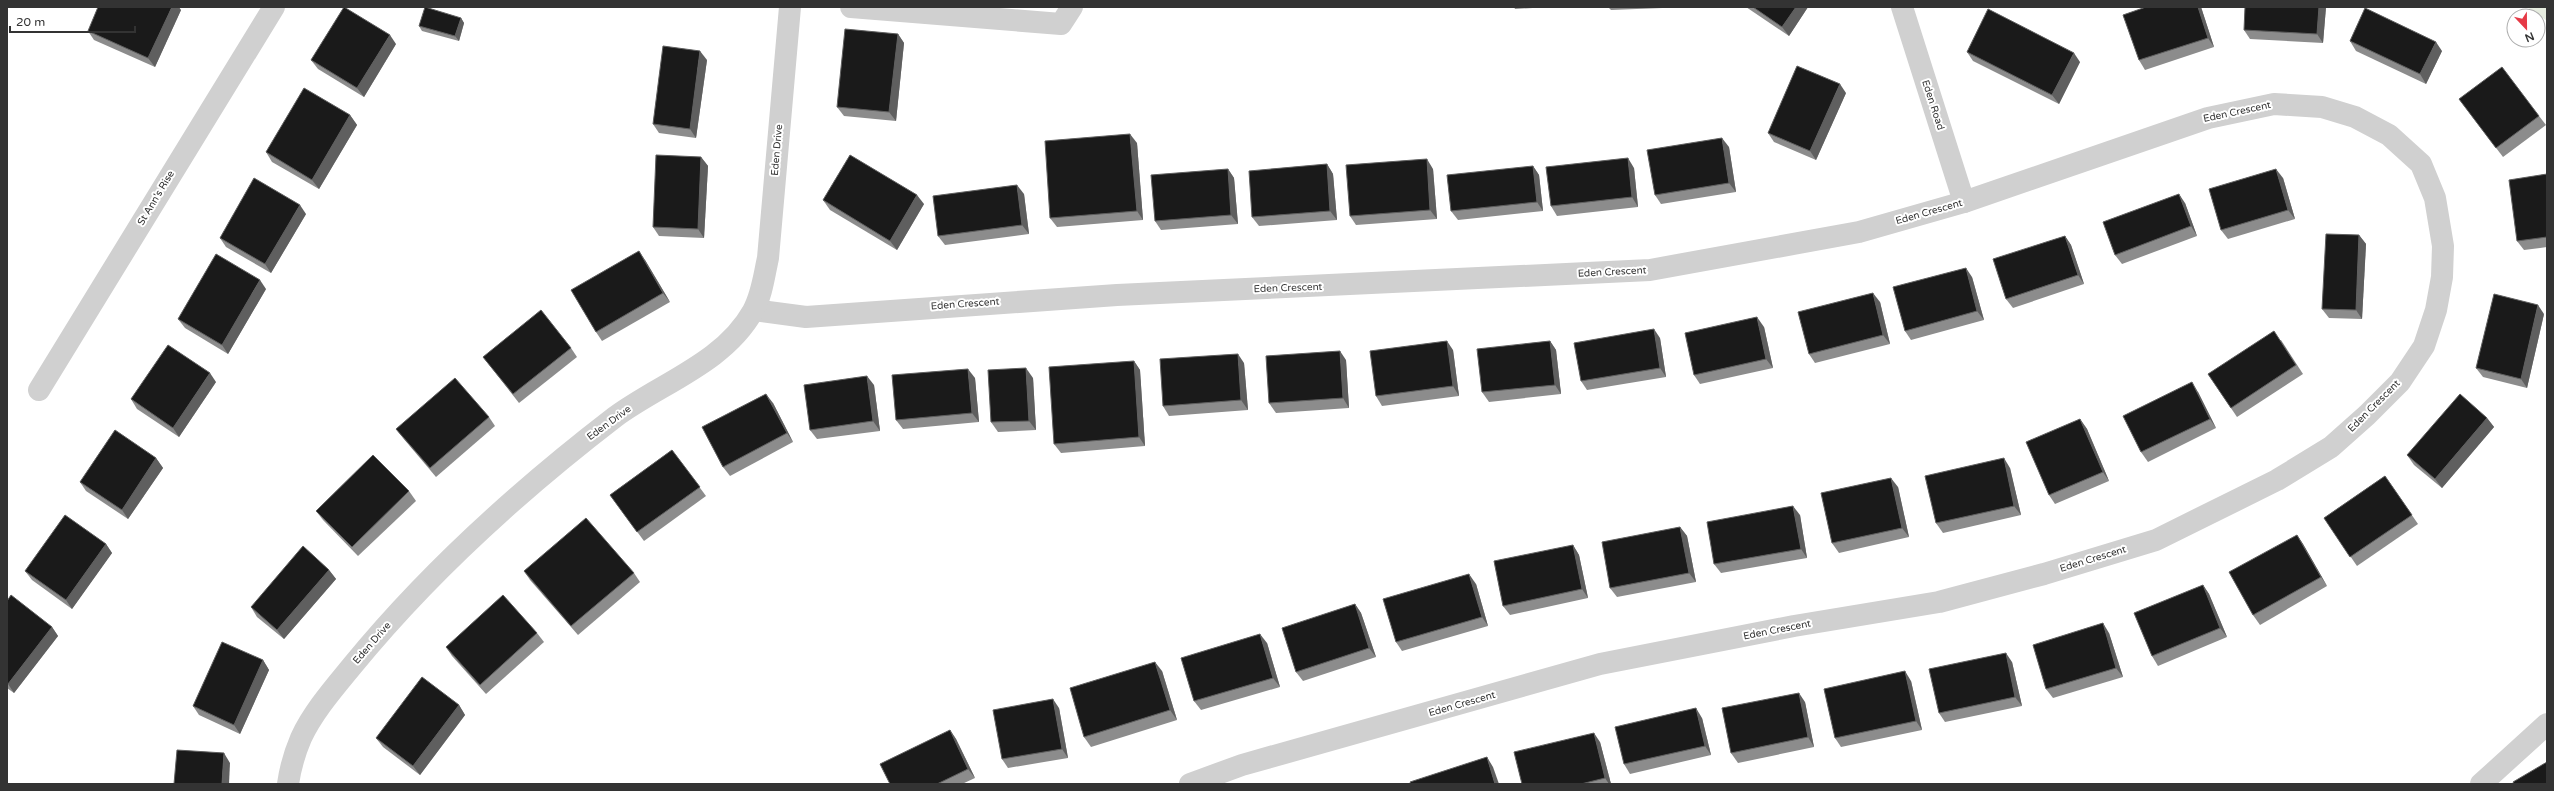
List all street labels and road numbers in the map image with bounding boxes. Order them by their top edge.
street label: Eden Road [1919,78,1947,132]
street label: Eden Crescent [2202,99,2272,125]
street label: Eden Drive [769,123,785,176]
street label: St Ann's Rise [135,168,177,228]
street label: Eden Crescent [1894,197,1964,227]
street label: Eden Crescent [1577,264,1647,280]
street label: Eden Crescent [1253,281,1323,295]
street label: Eden Crescent [930,296,1000,312]
street label: Eden Crescent [2345,377,2403,435]
street label: Eden Drive [585,403,634,443]
street label: Eden Crescent [2058,543,2128,575]
street label: Eden Crescent [1742,618,1812,642]
street label: Eden Drive [351,619,394,666]
street label: Eden Crescent [1427,689,1497,719]

